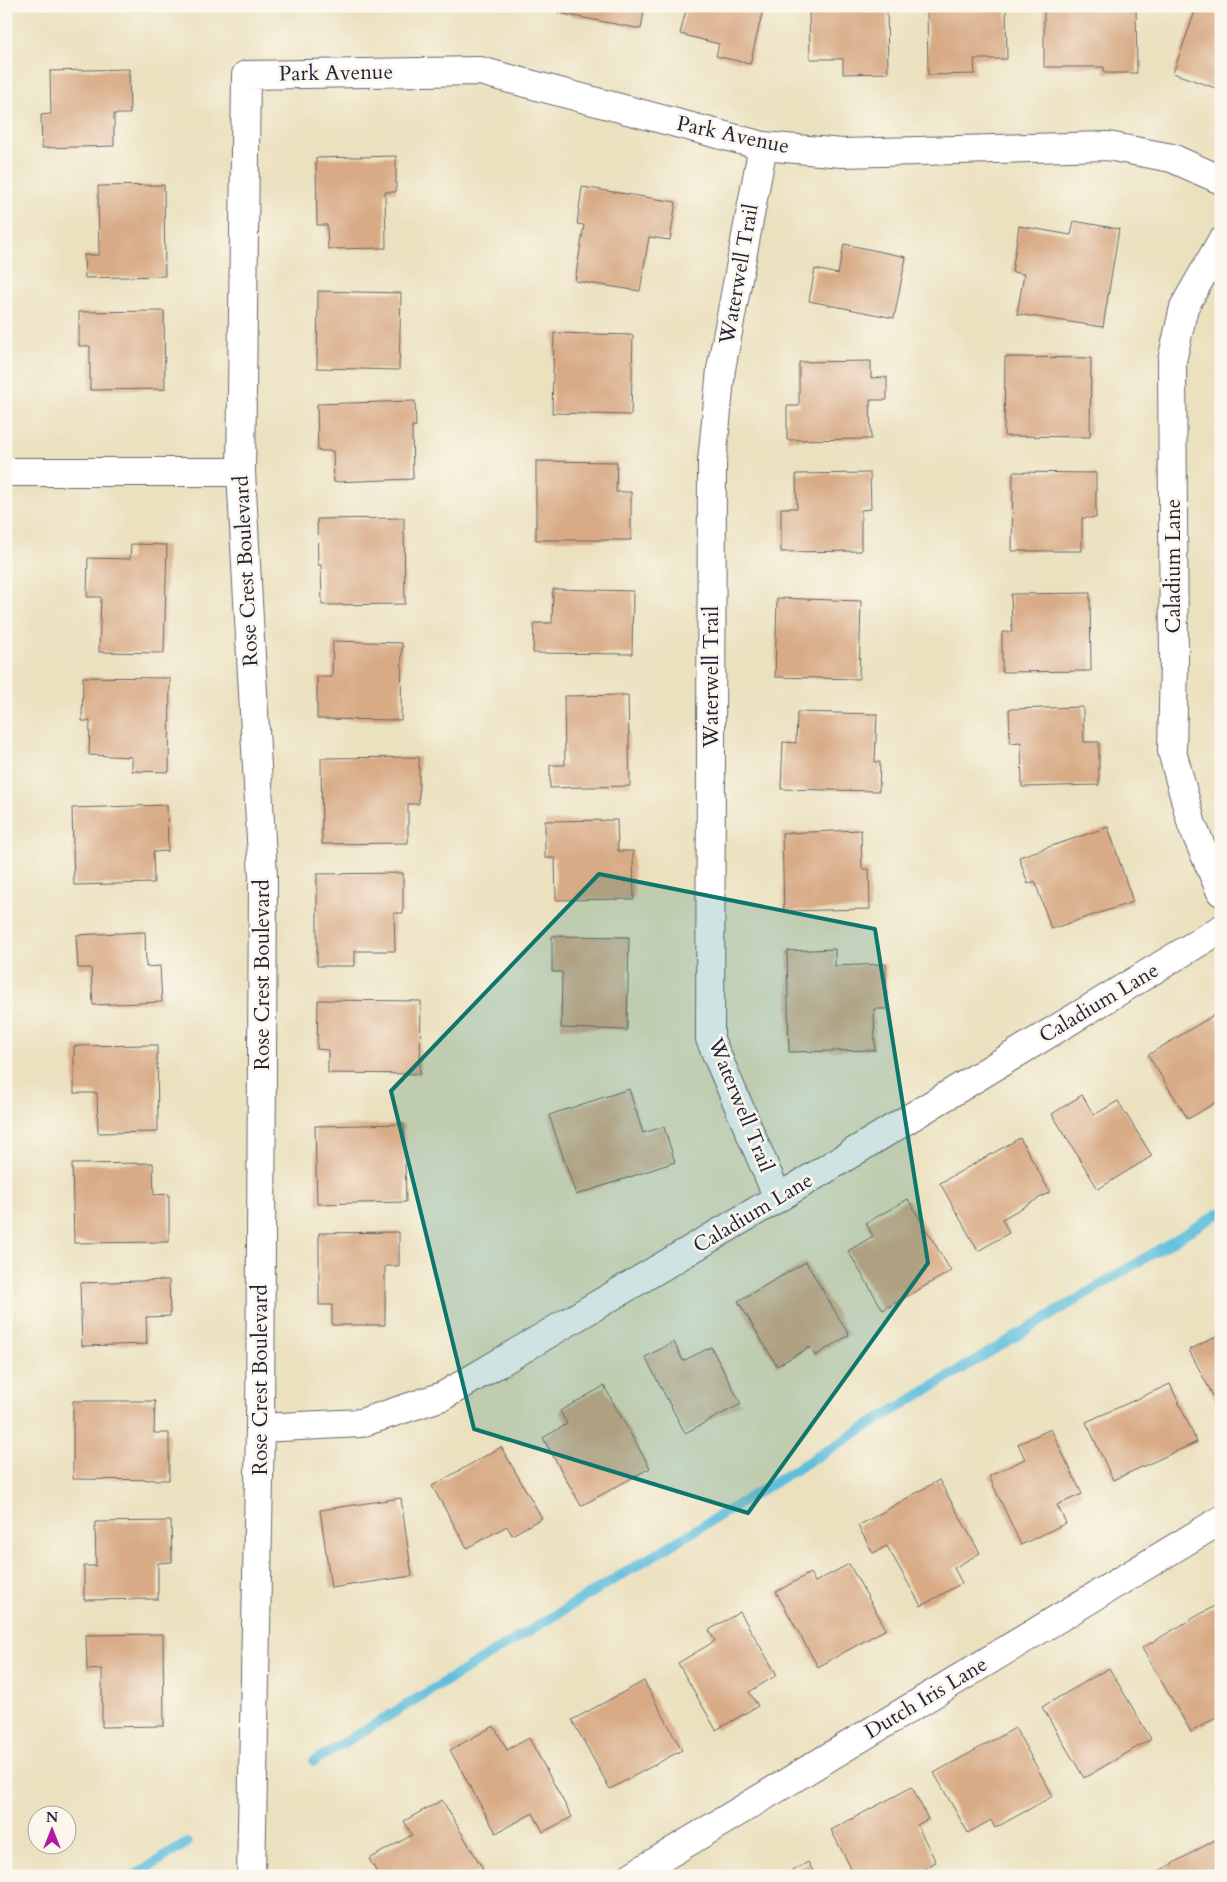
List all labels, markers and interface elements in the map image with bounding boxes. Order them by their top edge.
street label: Park Avenue [279,58,393,88]
street label: Park Avenue [674,109,792,161]
street label: Waterwell Trail [712,201,766,348]
street label: Rose Crest Boulevard [227,475,265,667]
street label: Caladium Lane [1159,499,1188,633]
street label: Waterwell Trail [697,606,726,749]
street label: Rose Crest Boulevard [248,879,277,1071]
street label: Caladium Lane [1034,956,1164,1050]
street label: Waterwell Trail [701,1033,781,1176]
street label: Caladium Lane [688,1166,818,1260]
street label: Rose Crest Boulevard [246,1284,275,1476]
street label: Dutch Iris Lane [859,1650,993,1746]
north arrow [28,1804,78,1854]
text: N [46,1808,58,1827]

